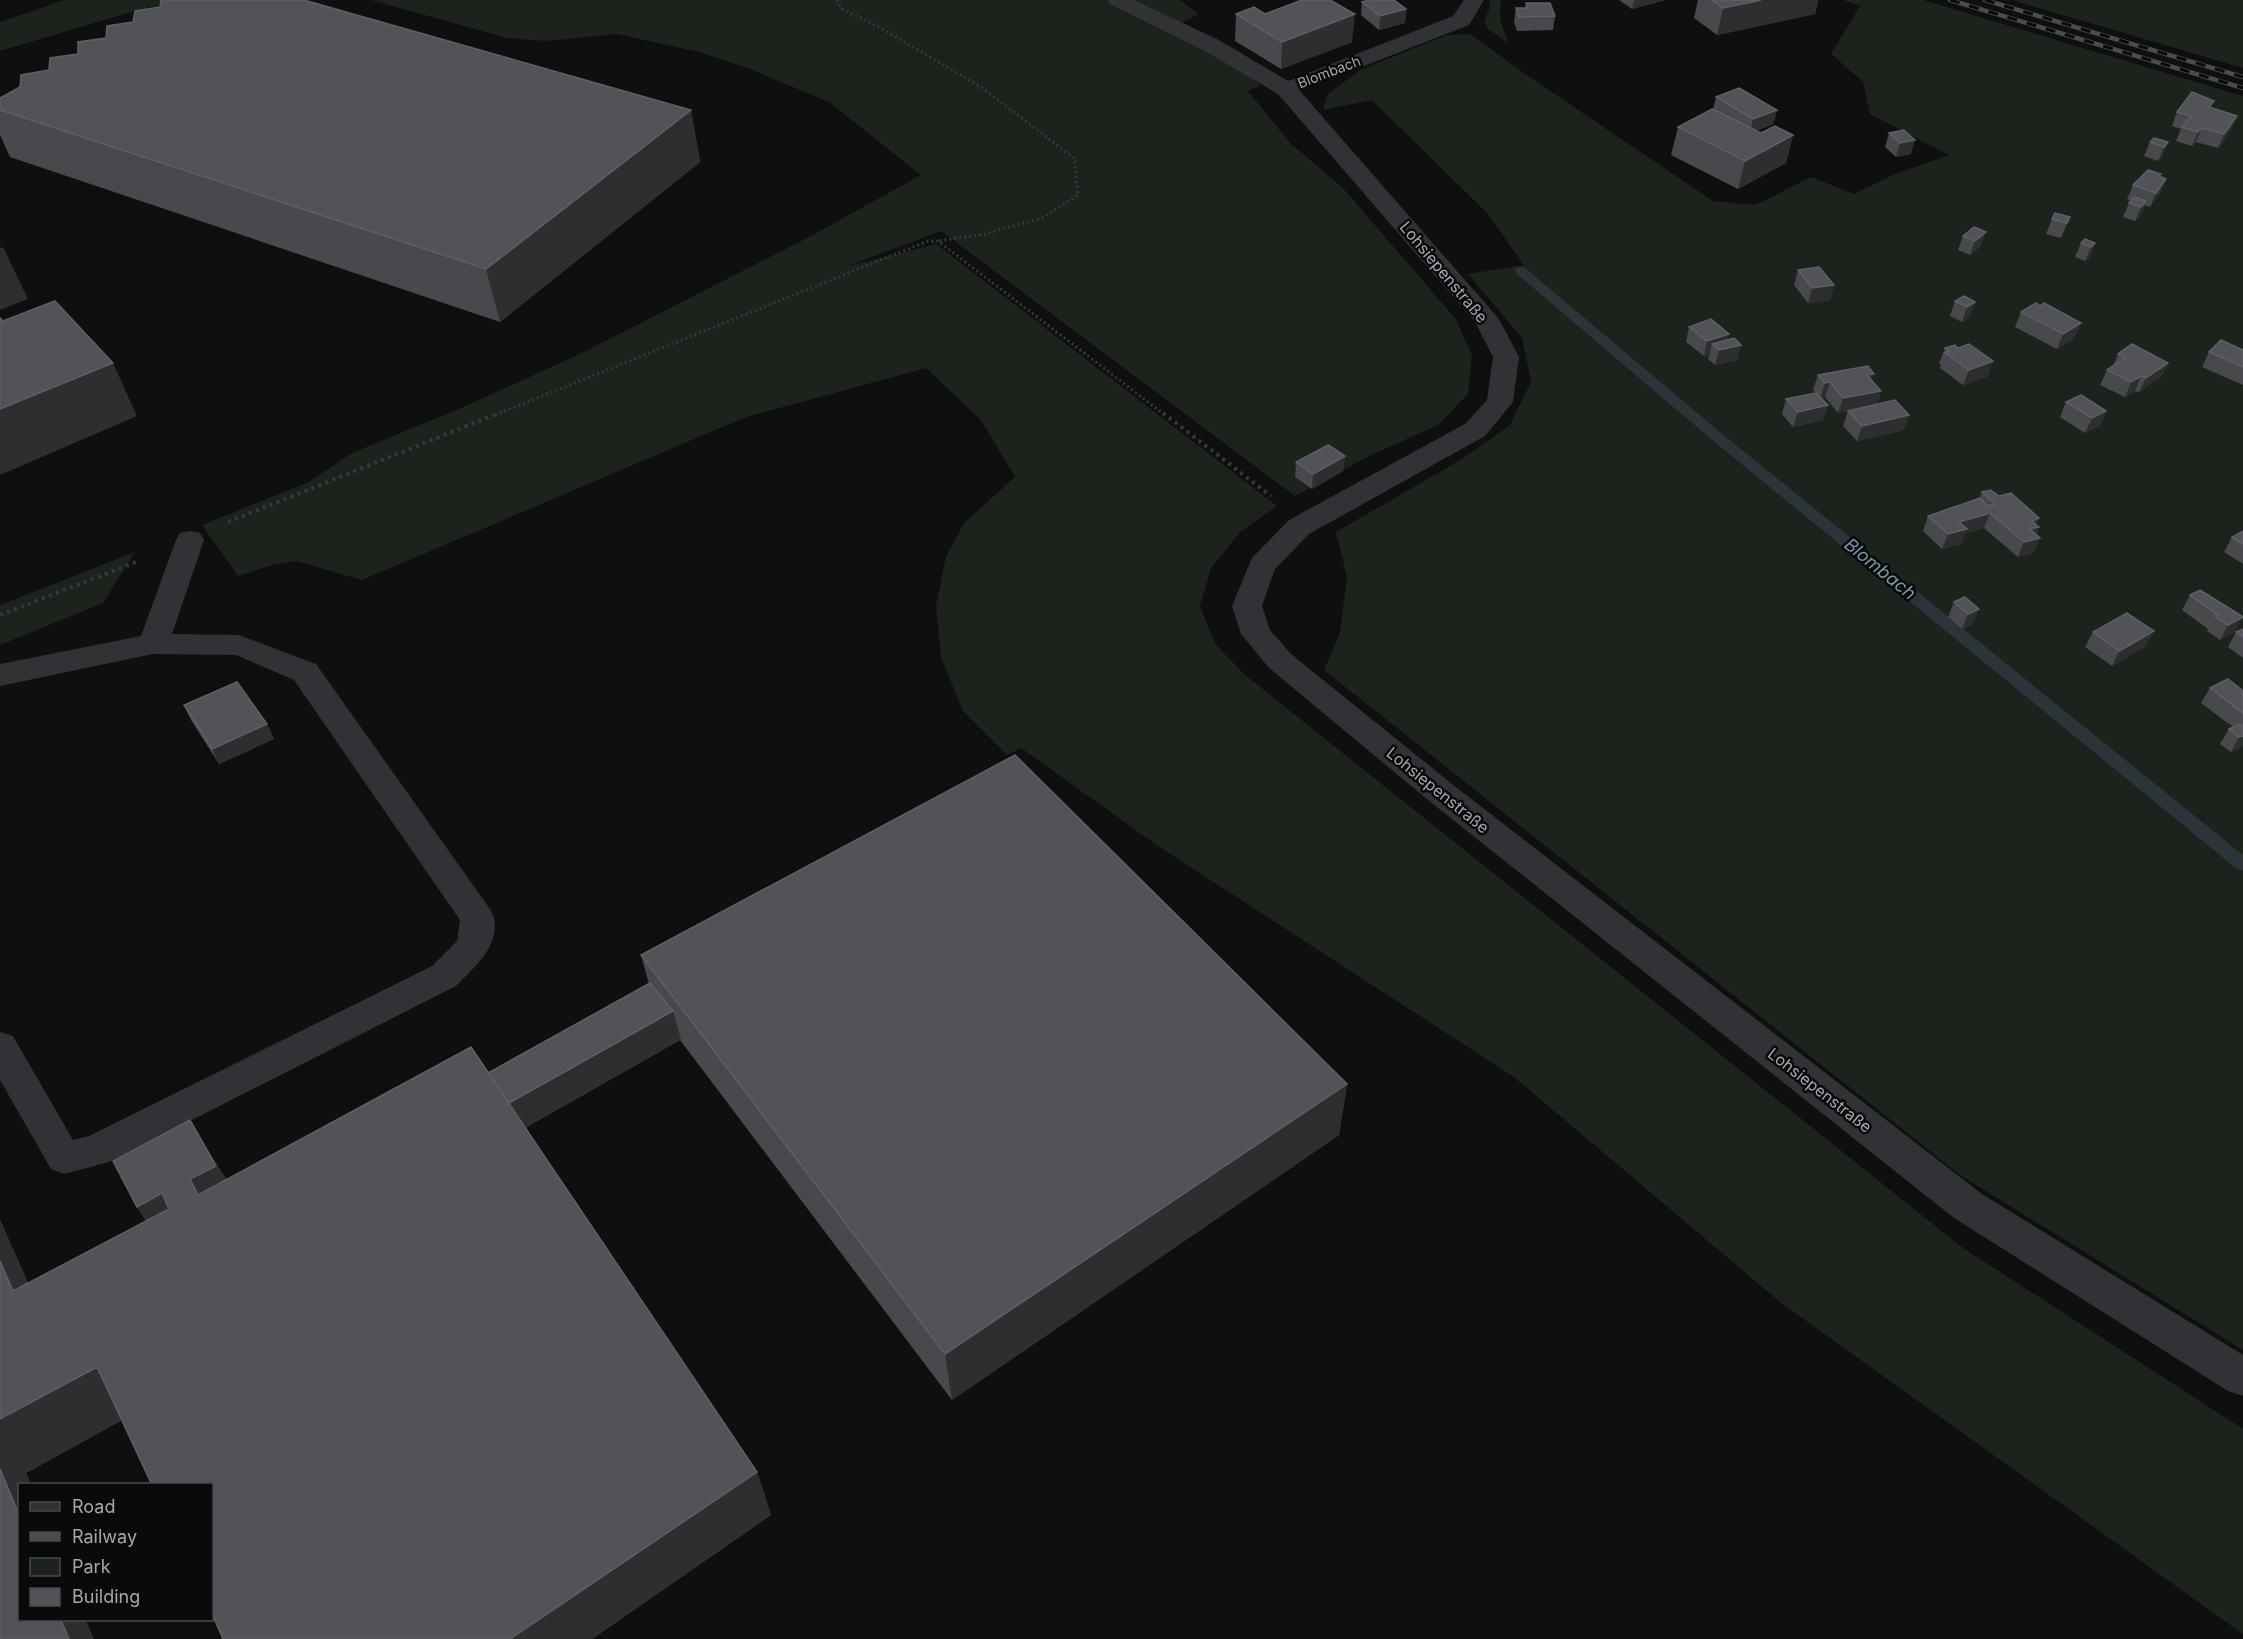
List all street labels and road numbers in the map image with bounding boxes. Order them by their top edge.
street label: Blombach [1295,52,1363,91]
street label: Lohsiepenstraße [1396,217,1492,327]
street label: Lohsiepenstraße [1383,743,1493,837]
street label: Lohsiepenstraße [1764,1043,1876,1137]

